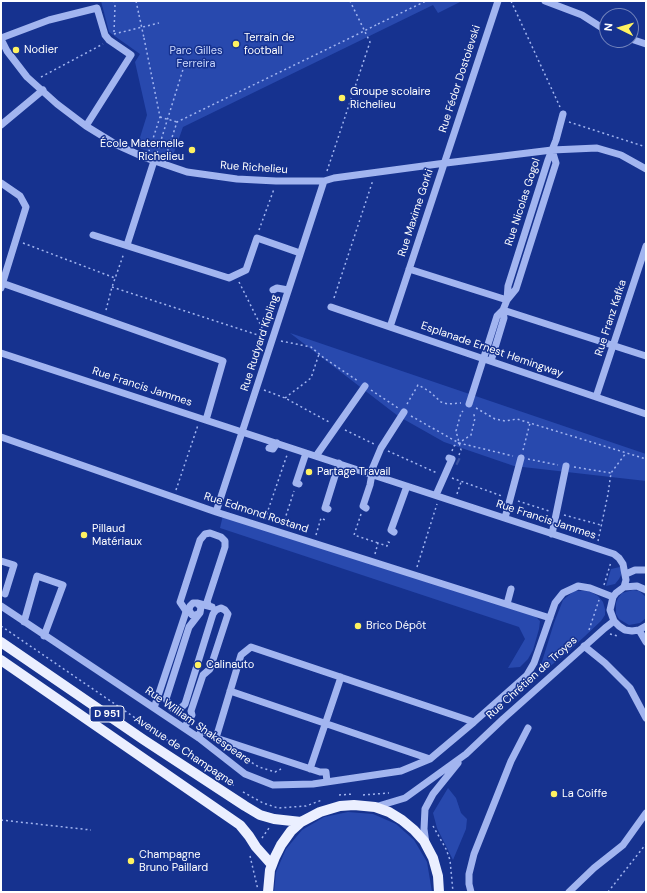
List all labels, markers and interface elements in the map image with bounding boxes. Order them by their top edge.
north arrow [599,8,639,48]
text: N [601,22,615,32]
street label: Rue Fédor Dostoievski [436,24,484,134]
place label: Terrain de football [244,31,295,57]
marker: Terrain de football [231,39,241,49]
place label: Nodier [24,43,58,57]
park label: Parc Gilles Ferreira [170,44,222,70]
marker: Nodier [11,45,21,55]
place label: Groupe scolaire Richelieu [350,85,431,111]
marker: Groupe scolaire Richelieu [337,93,347,103]
place label: École Maternelle Richelieu [100,137,184,163]
marker: École Maternelle Richelieu [187,145,197,155]
street label: Rue Nicolas Gogol [503,156,543,248]
street label: Rue Richelieu [220,159,288,177]
street label: Rue Maxime Gorki [396,167,436,259]
street label: Rue Franz Kafka [592,278,630,358]
street label: Rue Rudyard Kipling [238,293,282,393]
street label: Esplanade Ernest Hemingway [419,319,565,381]
street label: Rue Francis Jammes [90,365,194,409]
place label: Partage Travail [317,465,391,479]
marker: Partage Travail [304,467,314,477]
street label: Rue Edmond Rostand [202,490,310,536]
street label: Rue Francis Jammes [494,498,598,542]
place label: Pillaud Matériaux [92,522,142,548]
marker: Pillaud Matériaux [79,530,89,540]
place label: Brico Dépôt [366,619,426,633]
marker: Brico Dépôt [353,621,363,631]
street label: Rue Chrétien de Troyes [484,634,580,722]
place label: Calinauto [206,658,254,672]
marker: Calinauto [193,660,203,670]
street label: Rue William Shakespeare [142,684,254,768]
road number: D 951 [90,706,124,722]
street label: Avenue de Champagne [131,713,237,789]
place label: La Coiffe [562,787,607,801]
marker: La Coiffe [549,789,559,799]
place label: Champagne Bruno Paillard [139,848,208,874]
marker: Champagne Bruno Paillard [126,856,136,866]

